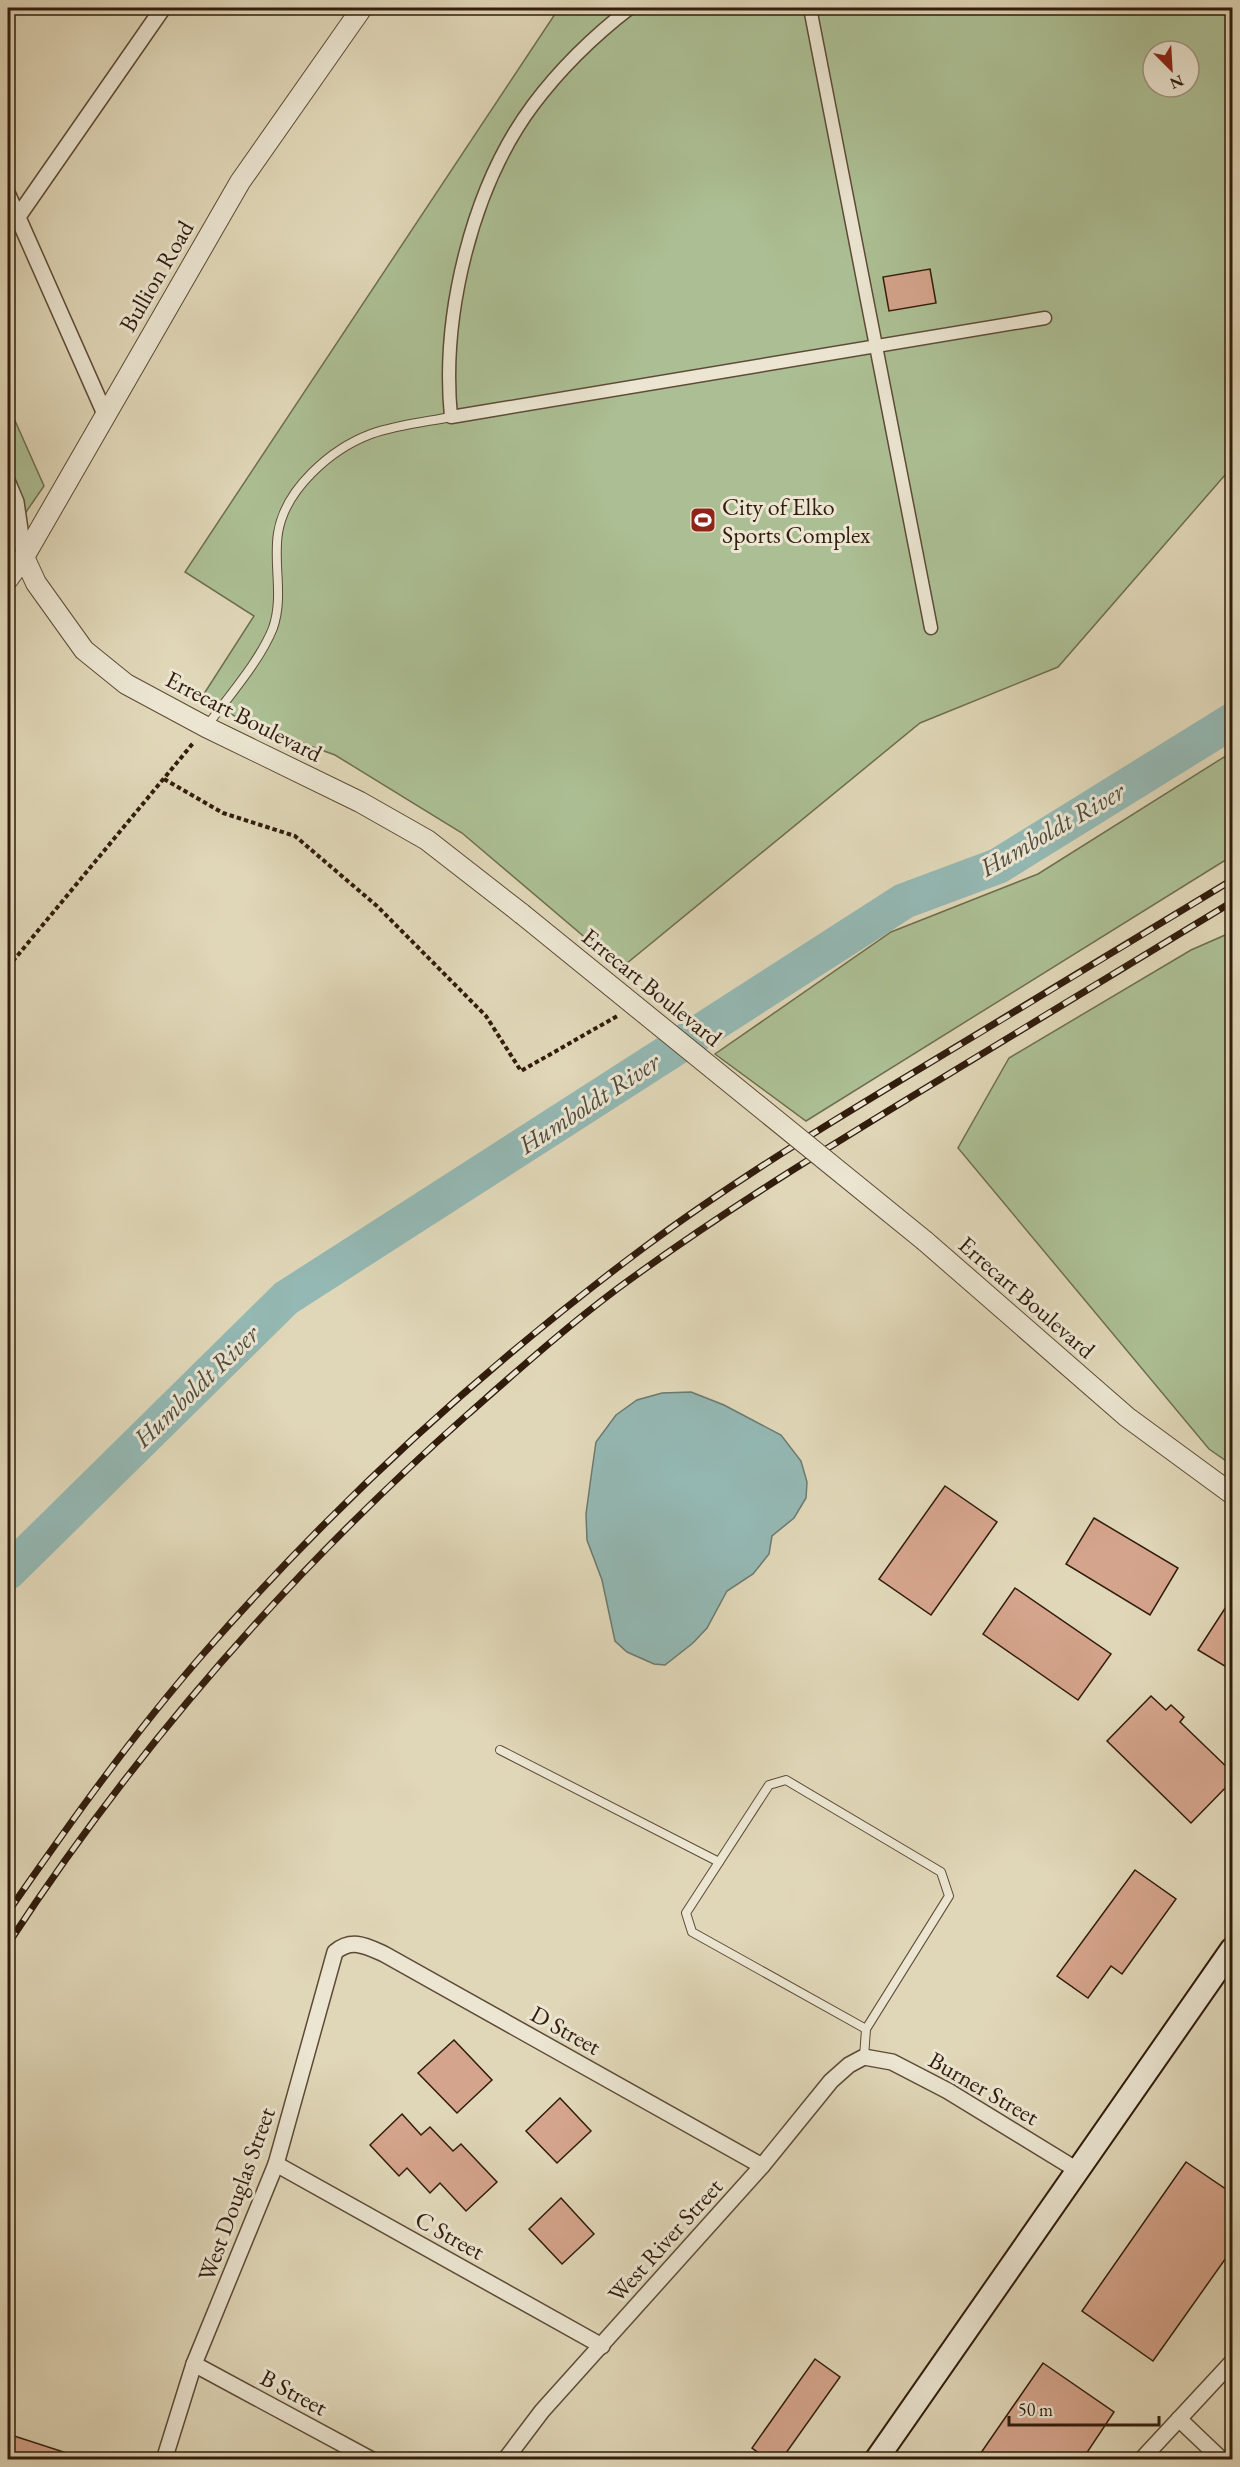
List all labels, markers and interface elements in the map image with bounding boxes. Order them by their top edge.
north arrow [1141,39,1201,99]
text: N [1167,70,1187,94]
street label: Bullion Road [112,214,201,337]
place label: City of Elko Sports Complex [722,491,871,550]
sports icon: City of Elko Sports Complex [688,505,718,535]
street label: Errecart Boulevard [160,663,328,769]
water label: Humboldt River [973,773,1132,885]
street label: Errecart Boulevard [576,921,729,1054]
water label: Humboldt River [511,1044,667,1162]
street label: Errecart Boulevard [952,1229,1103,1366]
water label: Humboldt River [125,1317,267,1455]
street label: D Street [525,1998,607,2062]
street label: Burner Street [923,2044,1045,2132]
street label: West Douglas Street [190,2102,282,2285]
street label: West River Street [601,2171,729,2309]
street label: C Street [410,2203,491,2267]
street label: B Street [255,2362,333,2423]
scale bar [1009,2389,1159,2427]
text: 50 m [1018,2398,1053,2421]

